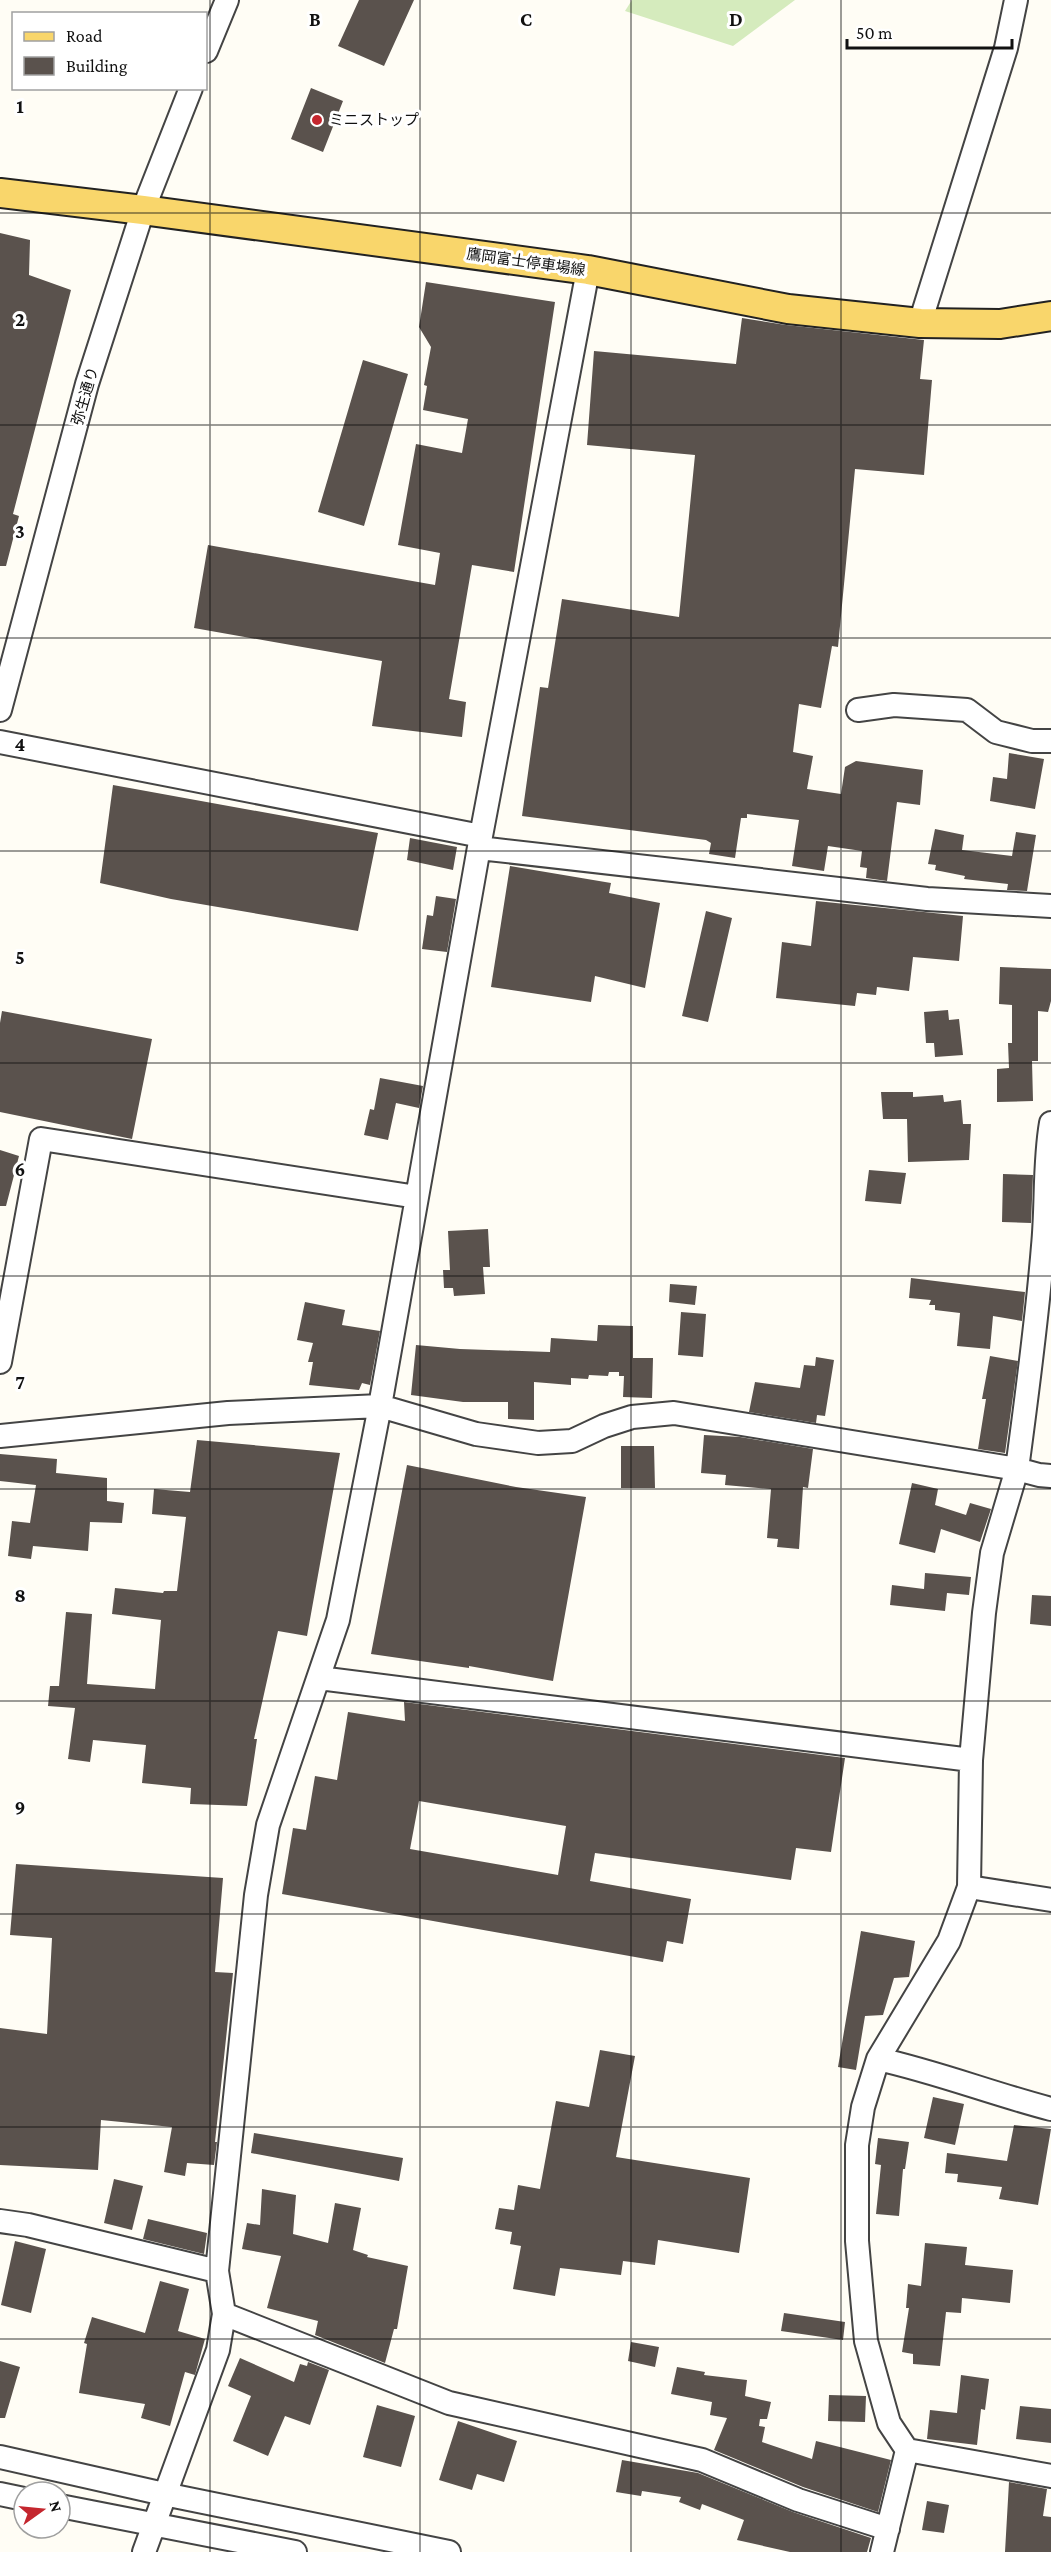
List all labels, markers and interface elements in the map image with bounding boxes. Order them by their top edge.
text: B [309,8,321,30]
text: C [520,8,532,30]
text: D [729,8,743,30]
legend [12,12,207,90]
scale bar [847,12,1012,50]
text: 50 m [856,23,893,43]
text: Road [66,26,103,46]
text: Building [66,56,128,76]
text: 1 [16,95,24,117]
place label: ミニストップ [329,112,419,128]
marker: ミニストップ [310,113,324,127]
street label: 鷹岡富士停車場線 [465,246,587,278]
text: 2 [15,308,25,330]
street label: 弥生通り [69,365,101,427]
text: 3 [15,520,25,542]
text: 4 [15,733,26,755]
text: 5 [15,946,25,968]
text: 6 [15,1158,25,1180]
text: 7 [15,1371,25,1393]
text: 8 [14,1584,26,1606]
text: 9 [15,1796,25,1818]
north arrow [12,2480,72,2540]
text: N [46,2499,66,2514]

